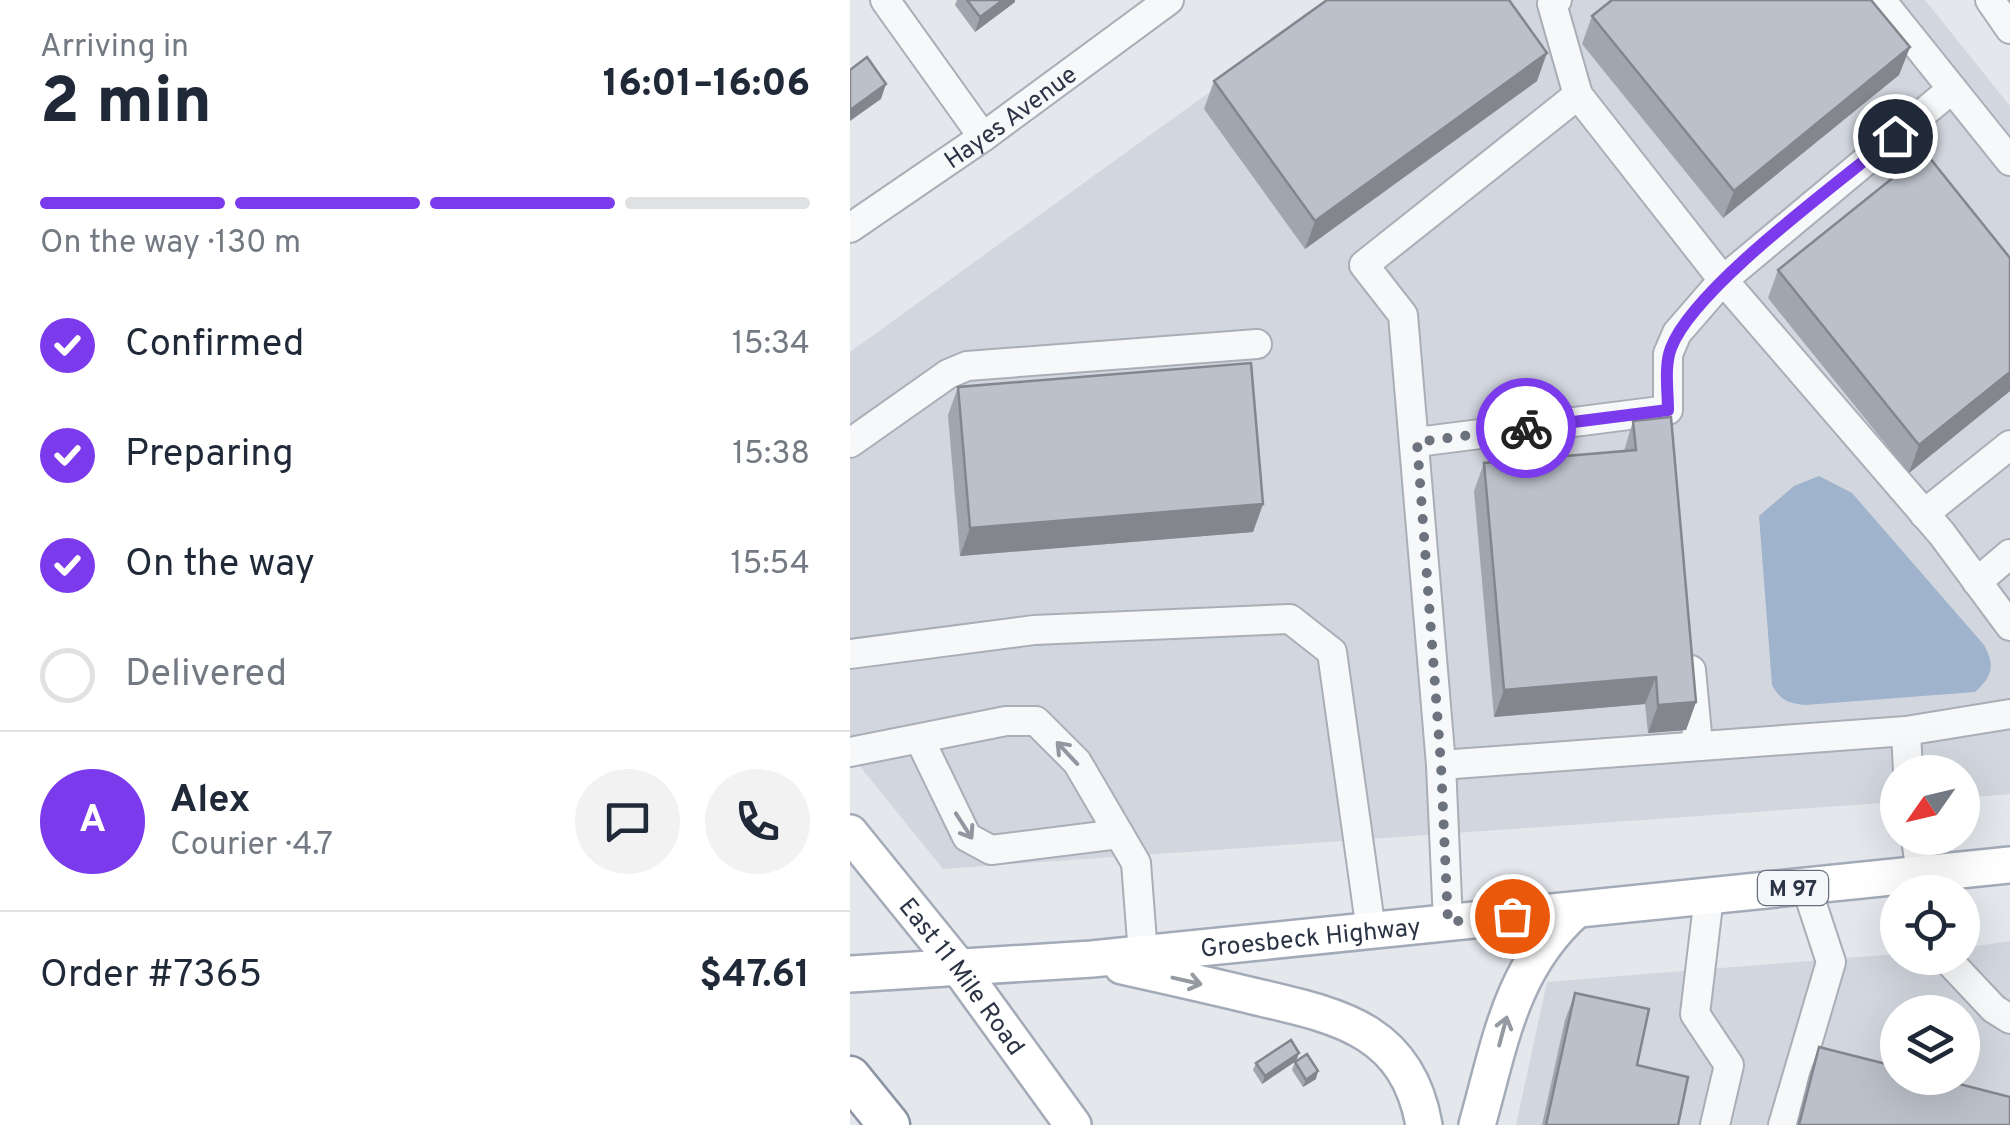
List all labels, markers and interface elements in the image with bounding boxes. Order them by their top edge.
text: Arriving in [40,28,189,68]
street label: Hayes Avenue [939,60,1084,178]
text: 16:01–16:06 [603,61,810,110]
text: 2 min [40,64,212,146]
pin [1853,94,1938,179]
icon: home [1868,109,1923,164]
text: On the way · 130 m [40,224,301,264]
icon: check [40,318,95,373]
text: Confirmed [125,321,304,370]
text: 15:34 [732,325,810,365]
courier [1476,378,1576,478]
icon: bike [1499,401,1554,456]
icon: check [40,428,95,483]
text: Preparing [125,431,294,480]
text: 15:38 [732,435,810,475]
icon: check [40,538,95,593]
text: On the way [125,541,315,590]
text: 15:54 [731,545,810,585]
text: Delivered [125,651,287,700]
one-way arrow [1055,741,1079,765]
north arrow [1880,755,1980,855]
map controls [1880,755,1980,1095]
button: chat [575,769,680,874]
button: phone [705,769,810,874]
text: Alex [170,777,250,826]
text: A [79,797,106,846]
one-way arrow [954,812,974,840]
text: Courier · 4.7 [170,826,333,866]
road number: M 97 [1758,871,1828,905]
pin [1470,874,1555,959]
button: locate [1880,875,1980,975]
icon: bag [1485,889,1540,944]
street label: East 11 Mile Road [890,893,1030,1063]
street label: Groesbeck Highway [1199,912,1422,967]
text: Order #7365 [40,952,262,1001]
text: $47.61 [699,952,810,1001]
one-way arrow [1170,972,1202,991]
button: layers [1880,995,1980,1095]
one-way arrow [1495,1016,1514,1047]

